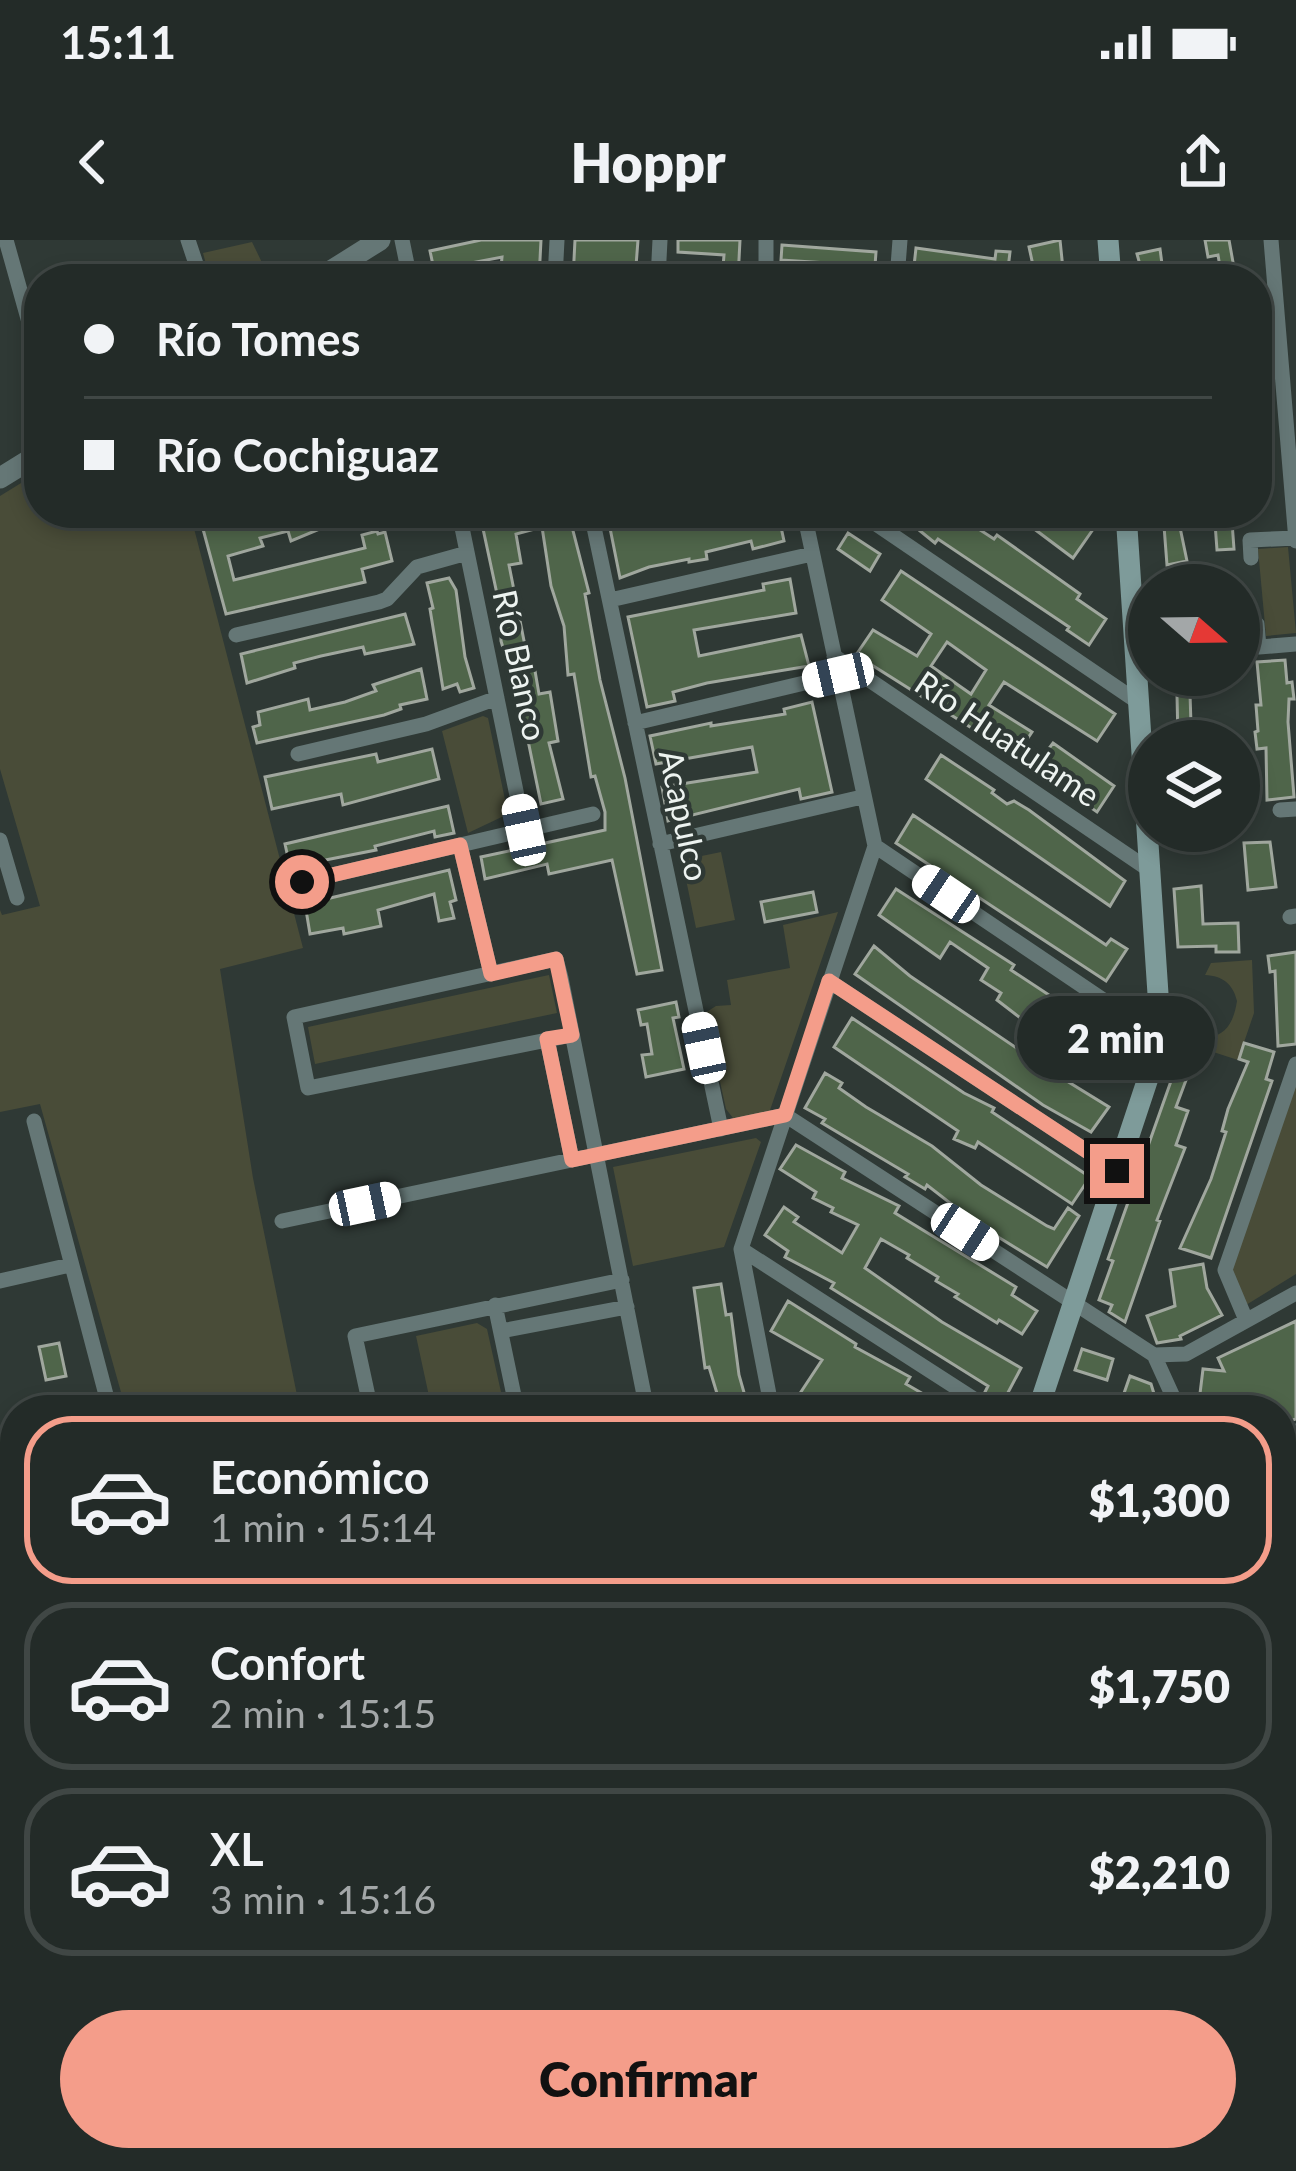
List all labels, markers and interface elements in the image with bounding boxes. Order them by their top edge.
text: 15:11 [60,15,176,69]
icon: back [60,129,126,195]
icon: share [1170,129,1236,195]
text: Hoppr [570,130,726,195]
text: Río Tomes [156,312,360,366]
text: Río Cochiguaz [156,428,439,482]
north arrow [1128,564,1260,696]
map controls [1128,564,1260,852]
street label: Río Blanco [485,586,557,744]
car [799,649,877,701]
street label: Río Huatulame [908,662,1108,814]
button: layers [1128,720,1260,852]
street label: Acapulco [652,746,718,884]
car [499,791,549,869]
route start [275,855,329,909]
car [906,859,986,929]
callout: 2 min [1018,997,1216,1081]
car [679,1009,729,1087]
text: 2 min [1067,1015,1165,1061]
route end [1090,1144,1144,1198]
car [326,1179,404,1229]
car [925,1197,1005,1267]
icon: car [66,1446,174,1554]
text: Económico [210,1450,430,1504]
text: $1,300 [1089,1473,1230,1527]
text: 1 min · 15:14 [210,1504,436,1550]
icon: car [66,1632,174,1740]
text: Confort [210,1636,365,1690]
text: $1,750 [1089,1659,1230,1713]
text: 2 min · 15:15 [210,1690,436,1736]
icon: car [66,1818,174,1926]
text: XL [210,1822,264,1876]
text: $2,210 [1089,1845,1230,1899]
text: 3 min · 15:16 [210,1876,436,1922]
button: Confirmar [60,2010,1236,2148]

